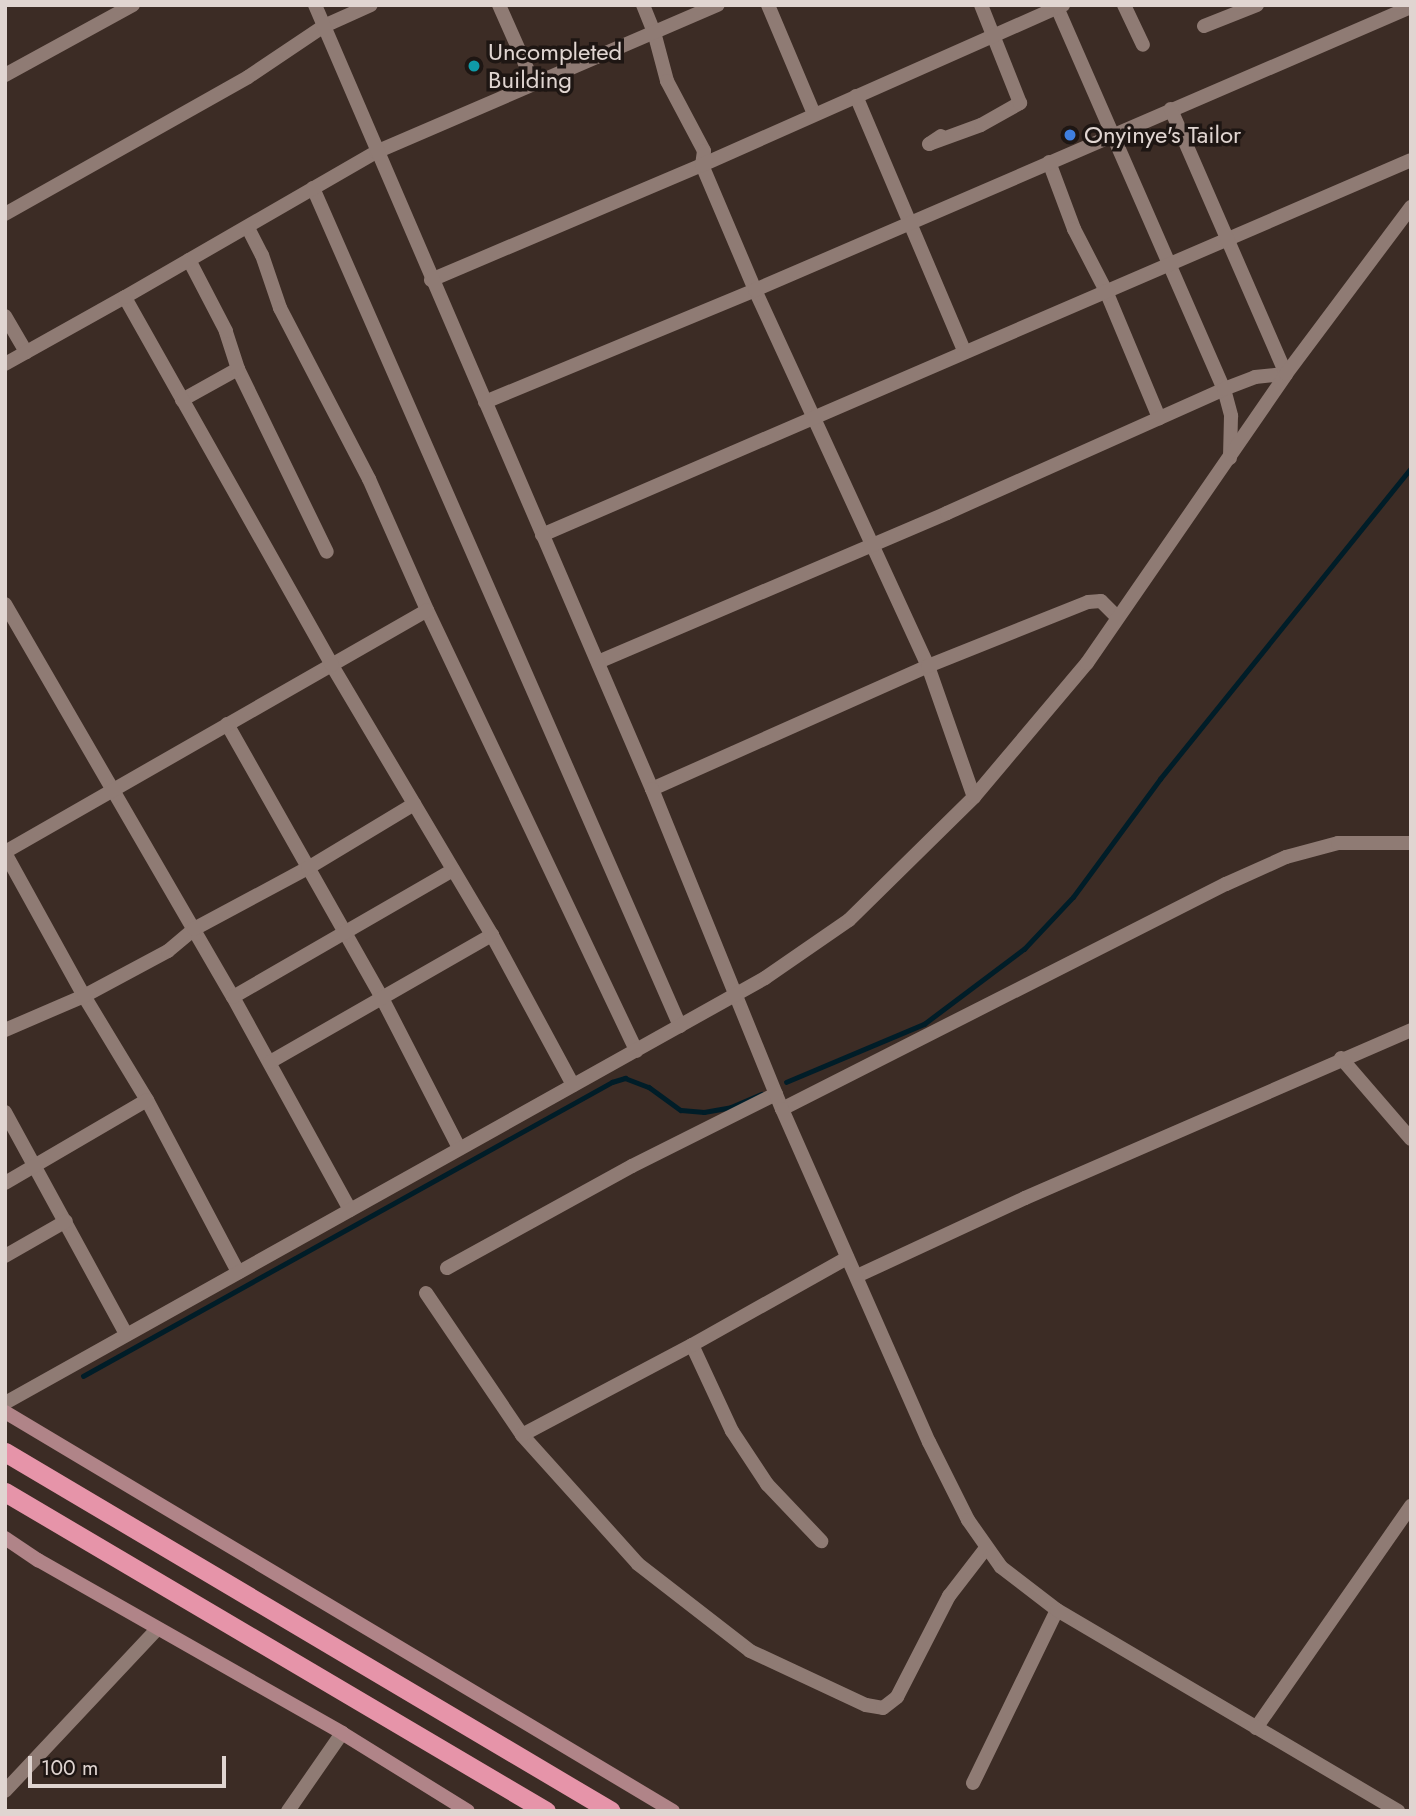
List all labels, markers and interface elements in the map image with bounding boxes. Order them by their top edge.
place label: Uncompleted Building [488,38,622,94]
marker: Uncompleted Building [466,58,482,74]
place label: Onyinye's Tailor [1084,121,1241,149]
marker: Onyinye's Tailor [1062,127,1078,143]
scale bar [32,1742,229,1786]
text: 100 m [41,1753,98,1783]

